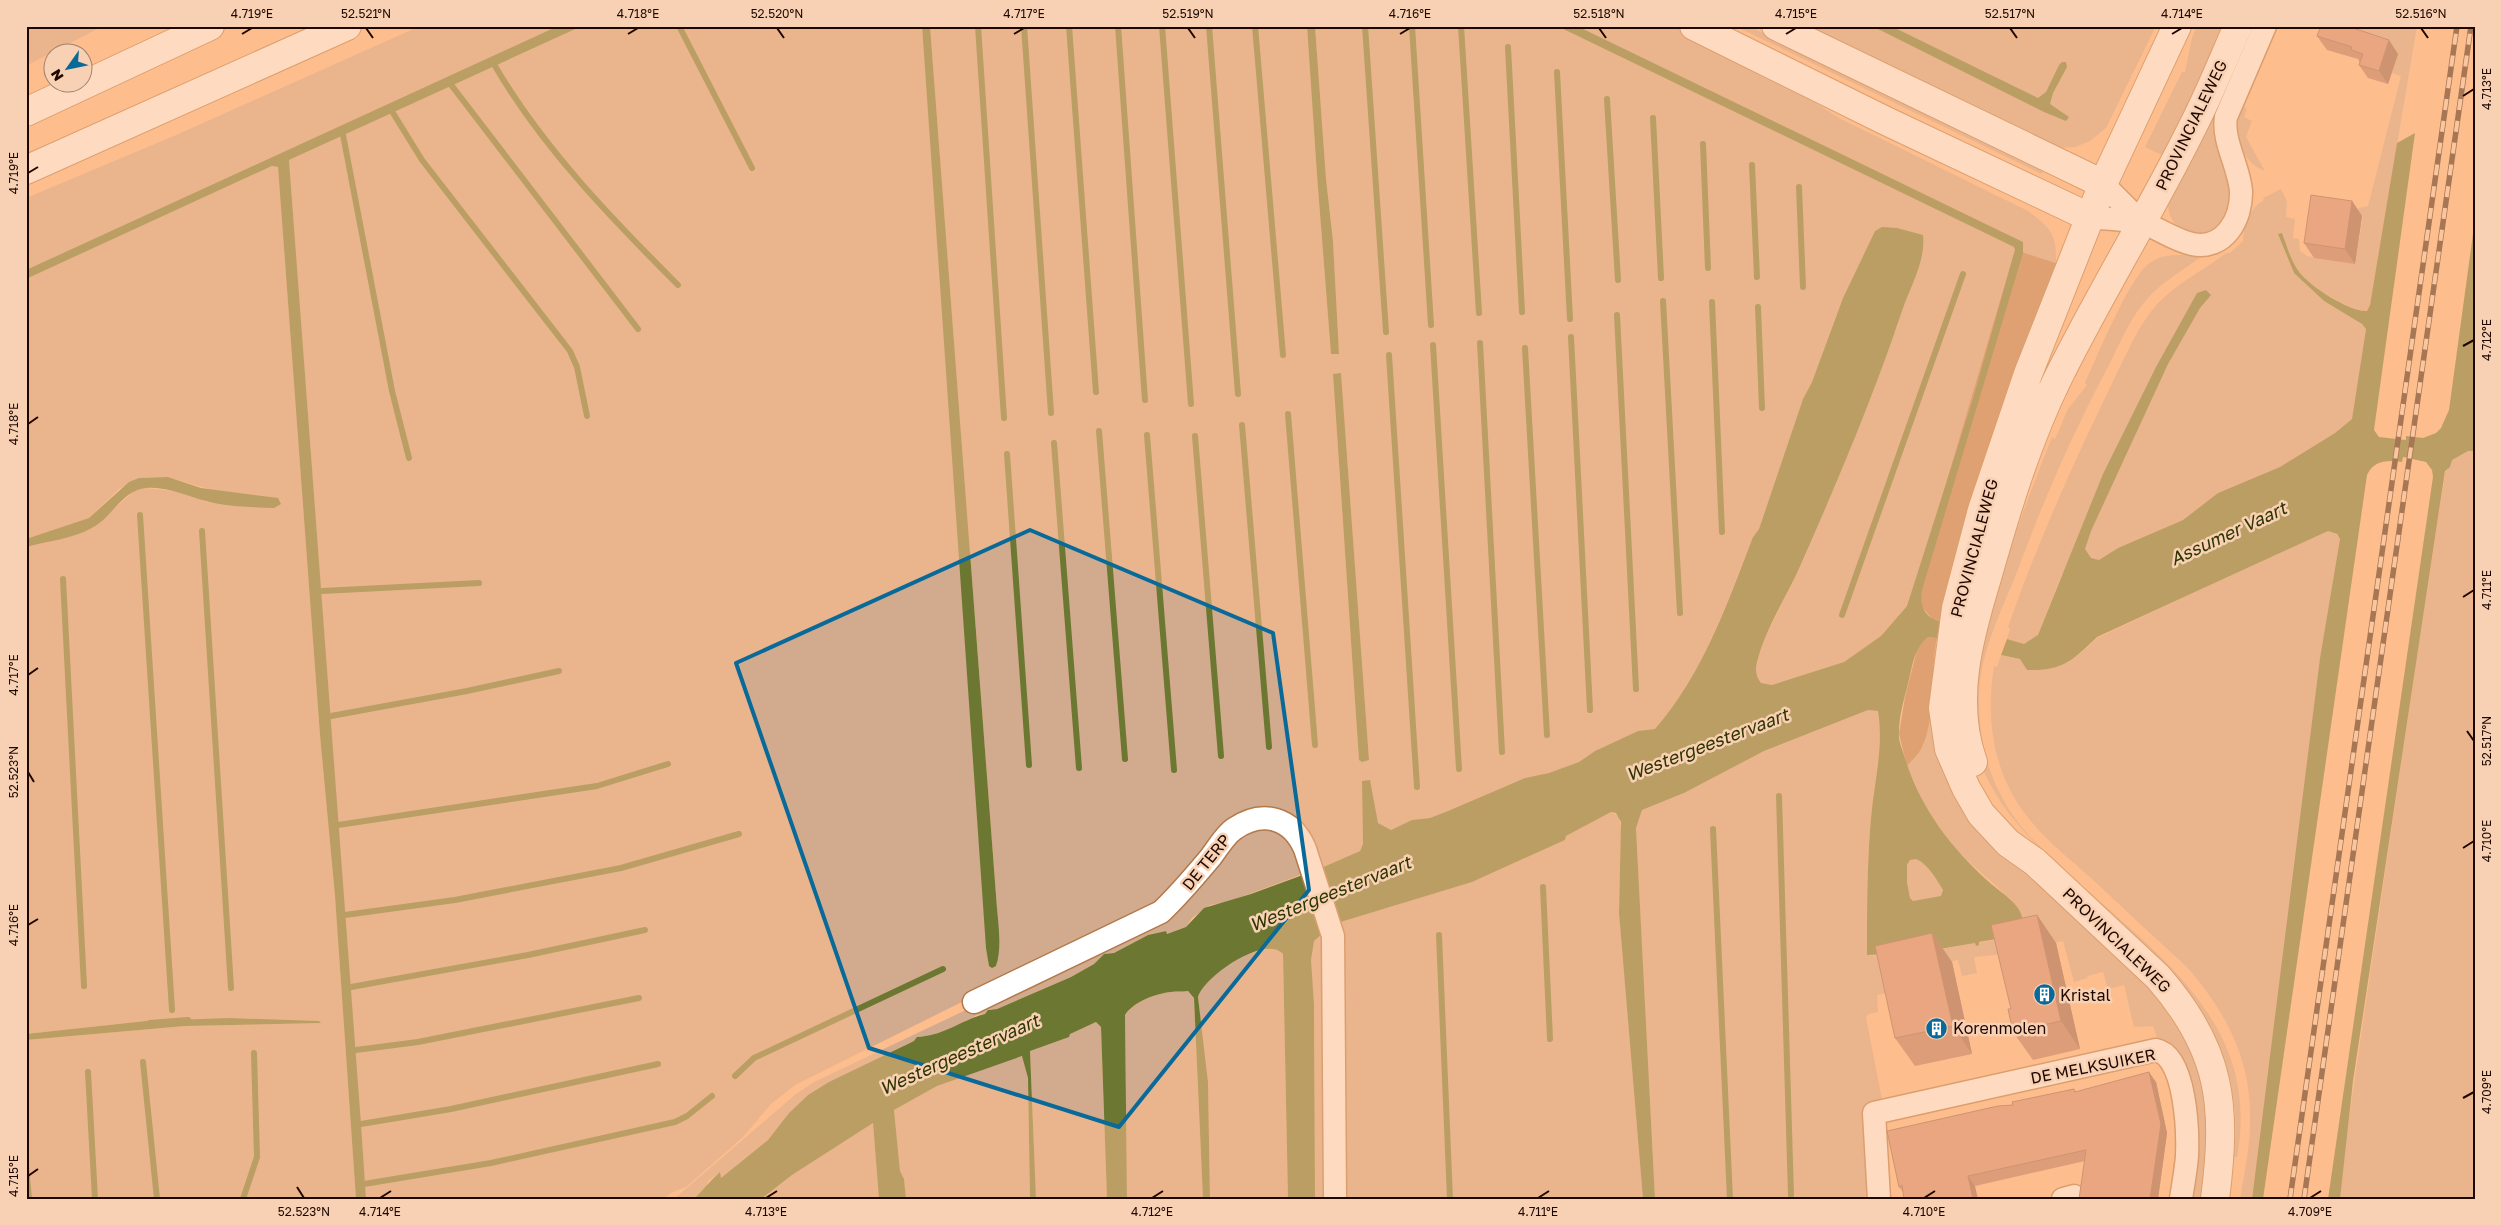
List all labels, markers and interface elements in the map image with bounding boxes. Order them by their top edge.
text: 4.719°E [231,6,273,21]
text: 52.521°N [341,6,391,21]
text: 4.718°E [617,6,659,21]
text: 52.520°N [751,6,803,21]
text: 4.717°E [1003,6,1045,21]
text: 52.519°N [1162,6,1214,21]
text: 4.716°E [1389,6,1431,21]
text: 52.518°N [1573,6,1625,21]
text: 4.715°E [1775,6,1817,21]
text: 52.517°N [1985,6,2035,21]
text: 4.714°E [2161,6,2203,21]
text: 52.516°N [2395,6,2447,21]
north arrow [42,42,92,92]
street label: PROVINCIALEWEG [2151,57,2231,193]
text: N [47,66,67,84]
text: 4.713°E [2479,68,2494,110]
text: 4.719°E [6,152,21,194]
text: 4.712°E [2479,319,2494,361]
text: 4.718°E [6,403,21,445]
street label: PROVINCIALEWEG [1946,477,2002,619]
water label: Assumer Vaart [2166,496,2291,570]
text: 4.711°E [2479,570,2494,610]
text: 4.717°E [6,654,21,696]
water label: Westergeestervaart [1623,702,1793,785]
text: 52.517°N [2479,716,2494,766]
text: 52.523°N [6,746,21,798]
text: 4.710°E [2479,820,2494,862]
street label: DE TERP [1177,830,1235,894]
water label: Westergeestervaart [1246,850,1416,935]
street label: PROVINCIALEWEG [2059,883,2175,997]
text: 4.716°E [6,904,21,946]
building icon: Kristal [2032,983,2056,1007]
place label: Kristal [2060,985,2111,1005]
water label: Westergeestervaart [876,1008,1044,1099]
building icon: Korenmolen [1925,1016,1949,1040]
place label: Korenmolen [1953,1018,2046,1038]
street label: DE MELKSUIKER [2029,1044,2157,1088]
text: 4.709°E [2479,1070,2494,1114]
text: 4.715°E [6,1155,21,1197]
text: 52.523°N [278,1204,330,1219]
text: 4.714°E [359,1204,401,1219]
text: 4.713°E [745,1204,787,1219]
text: 4.712°E [1131,1204,1173,1219]
text: 4.711°E [1518,1204,1558,1219]
text: 4.710°E [1903,1204,1945,1219]
text: 4.709°E [2288,1204,2332,1219]

